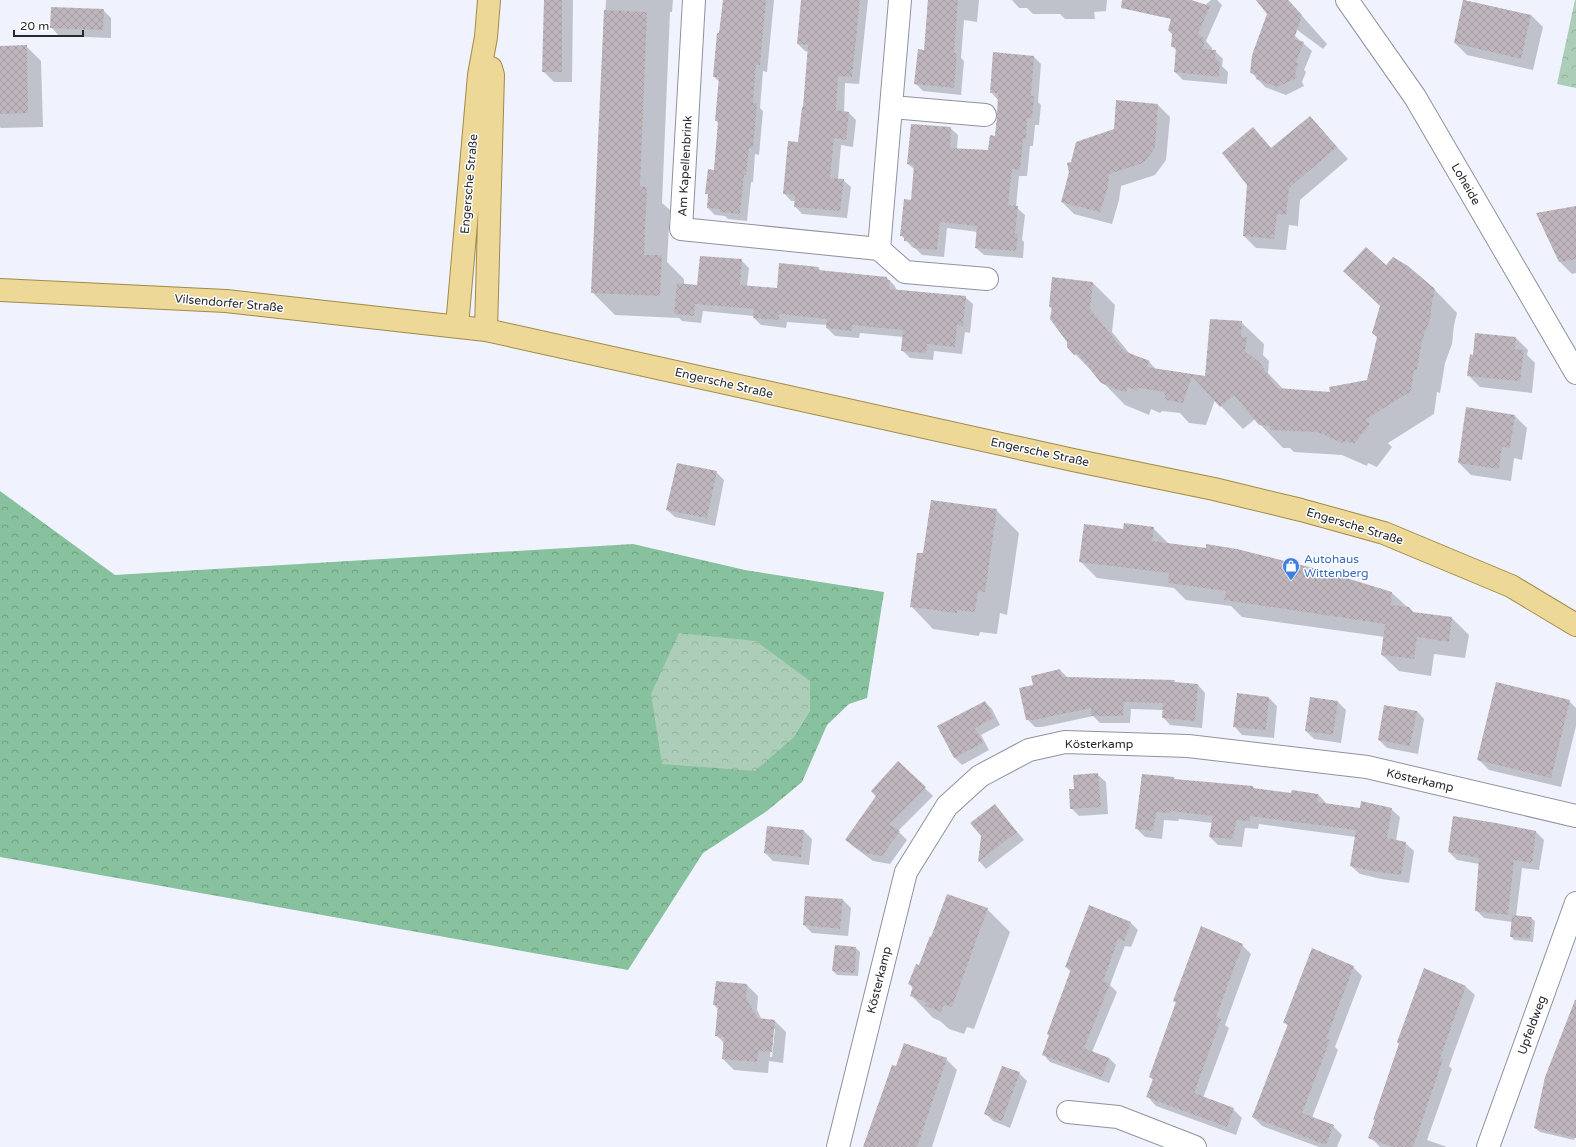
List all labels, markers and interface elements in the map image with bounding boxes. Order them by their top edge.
scale bar [14,12,83,38]
text: 20 m [20,19,49,33]
street label: Am Kapellenbrink [675,115,695,217]
street label: Engersche Straße [458,133,480,235]
street label: Loheide [1449,161,1484,207]
street label: Vilsendorfer Straße [174,291,284,315]
street label: Engersche Straße [674,365,775,401]
street label: Engersche Straße [989,435,1091,469]
street label: Engersche Straße [1305,505,1405,547]
place label: Autohaus Wittenberg [1304,552,1369,580]
shop icon: Autohaus Wittenberg [1281,556,1301,581]
street label: Kösterkamp [1065,737,1133,751]
street label: Kösterkamp [1385,765,1455,795]
street label: Kösterkamp [864,945,894,1015]
street label: Upfeldweg [1515,994,1549,1056]

